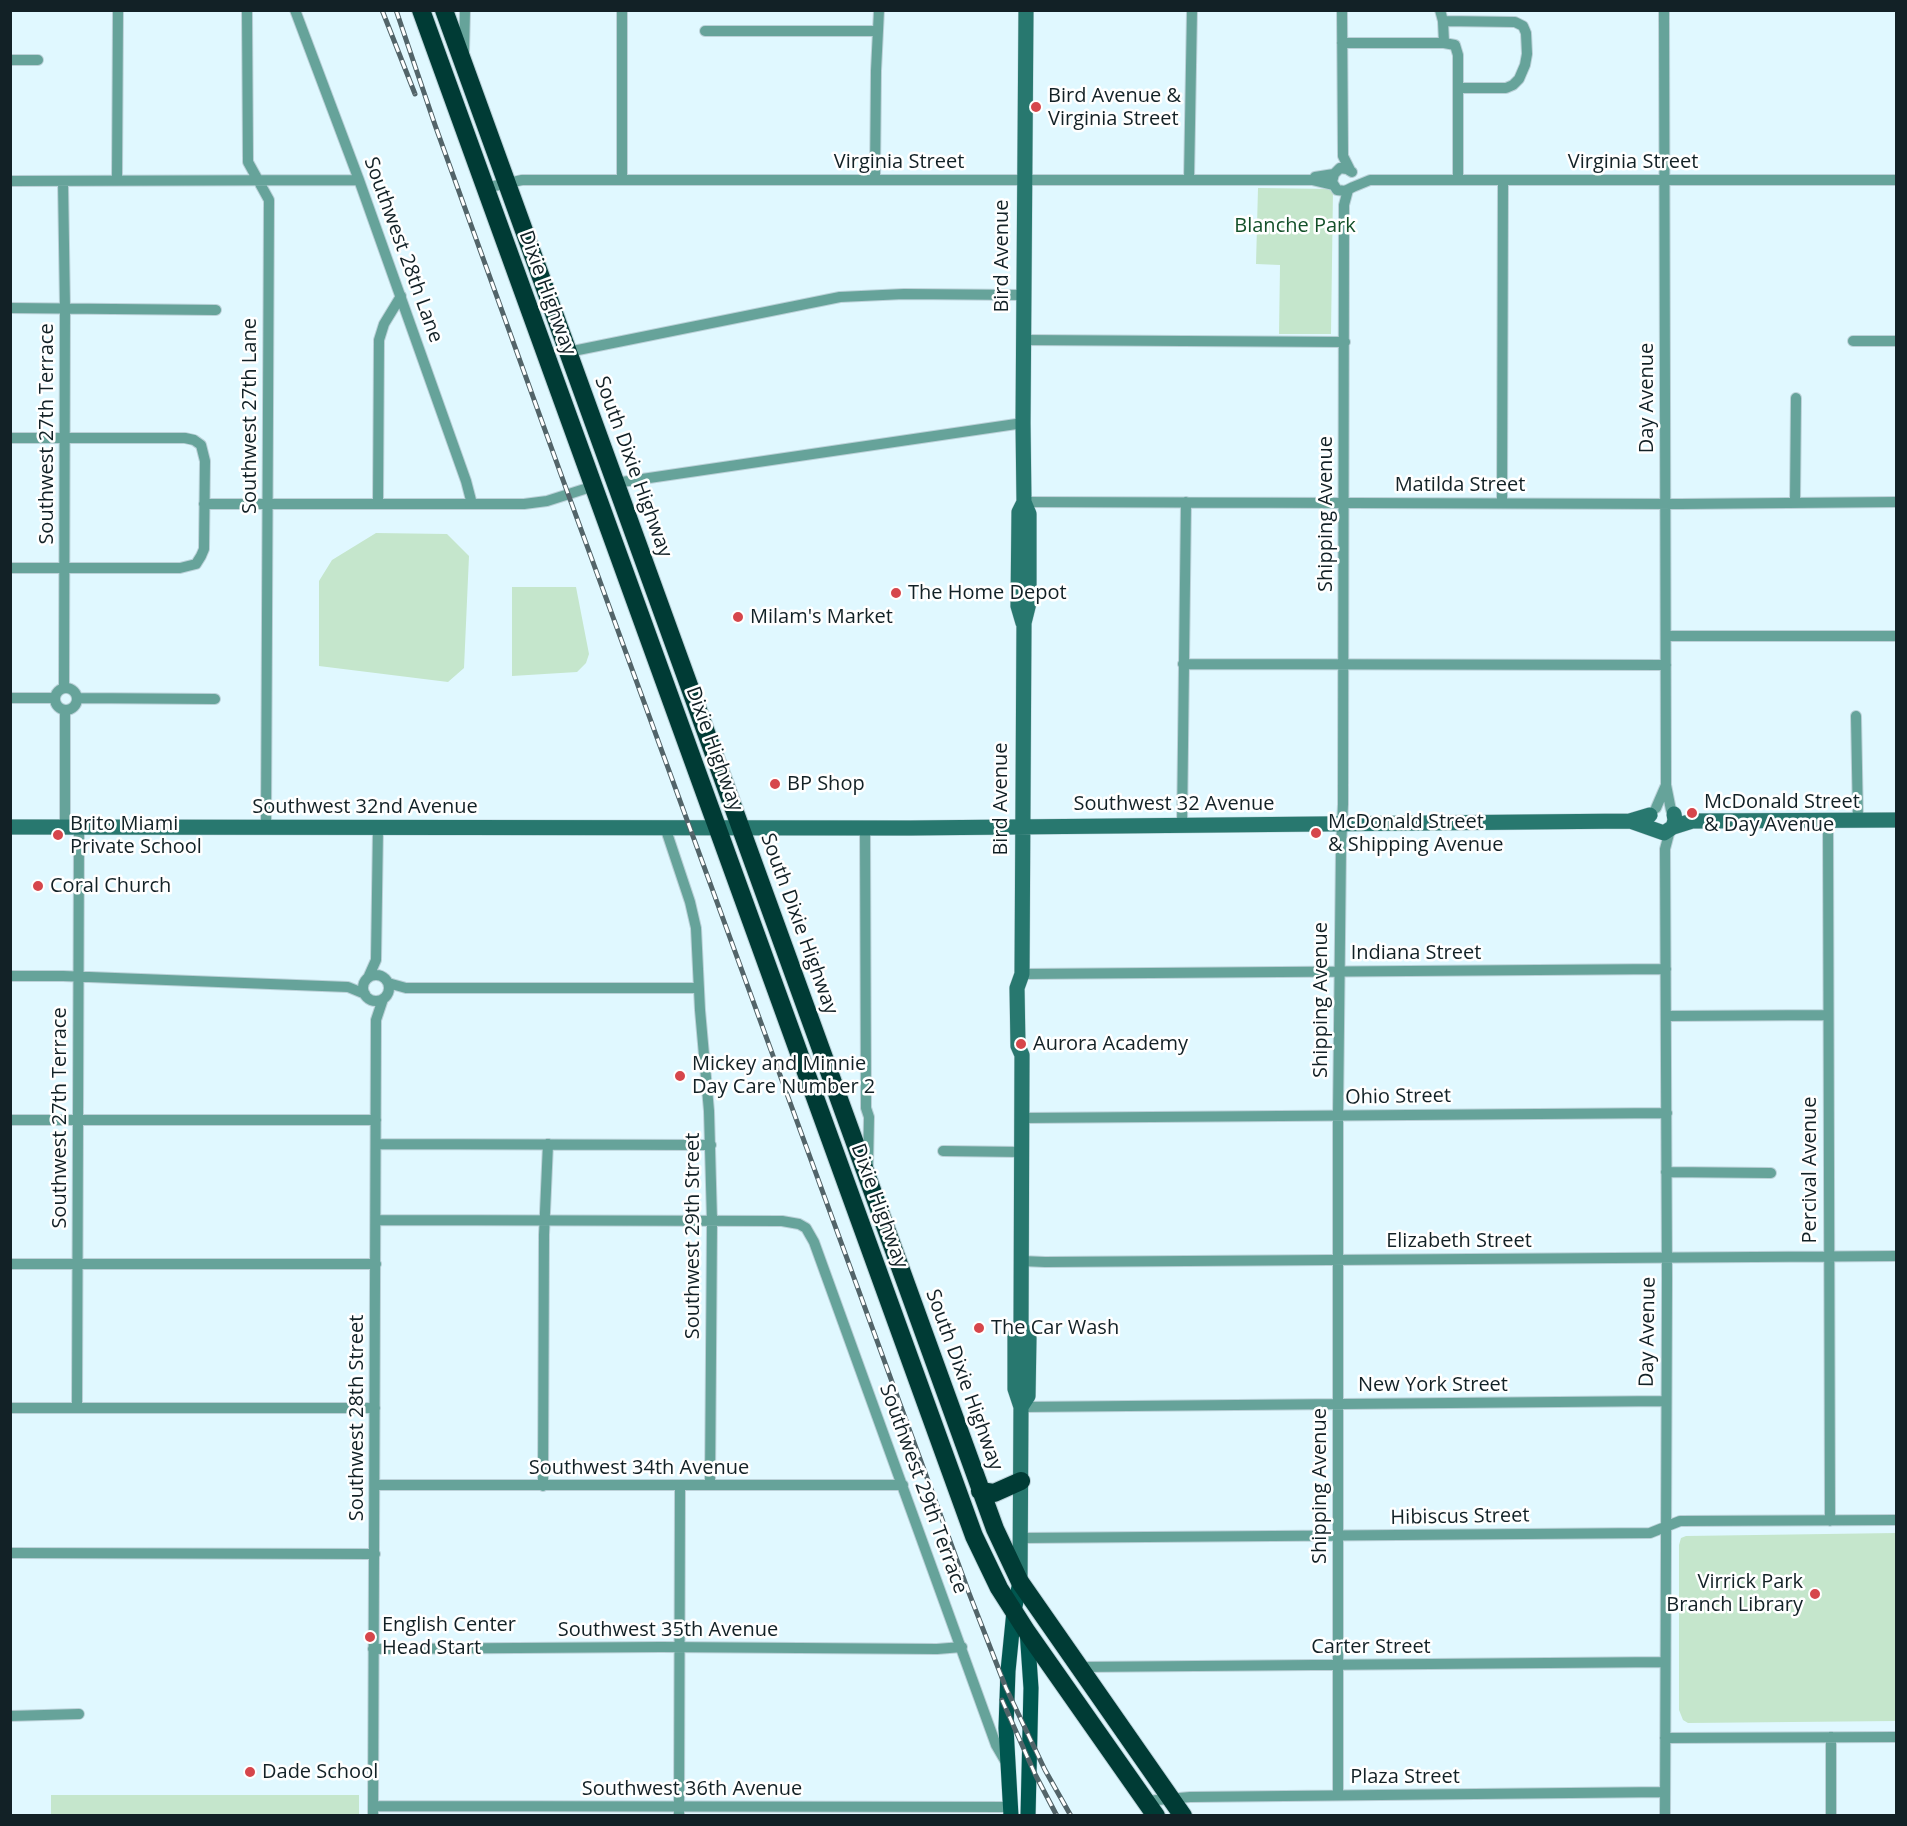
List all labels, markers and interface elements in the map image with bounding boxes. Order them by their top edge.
place label: Bird Avenue & Virginia Street [1048,84,1181,131]
marker: Bird Avenue & Virginia Street [1029,100,1043,114]
street label: Virginia Street [834,150,964,174]
street label: Virginia Street [1568,150,1698,174]
street label: Southwest 28th Lane [358,154,448,346]
street label: Bird Avenue [990,199,1014,313]
park label: Blanche Park [1234,214,1356,238]
street label: Dixie Highway [513,227,581,359]
street label: Southwest 27th Lane [238,318,262,514]
street label: Southwest 27th Terrace [35,323,59,545]
street label: Day Avenue [1635,343,1659,453]
street label: South Dixie Highway [589,373,677,561]
street label: Shipping Avenue [1314,436,1338,592]
street label: Matilda Street [1395,473,1525,497]
place label: The Home Depot [908,581,1067,605]
marker: The Home Depot [889,586,903,600]
place label: Milam's Market [750,605,893,629]
marker: Milam's Market [731,610,745,624]
street label: Dixie Highway [680,683,748,815]
street label: Bird Avenue [989,742,1013,856]
place label: BP Shop [787,772,865,796]
marker: BP Shop [768,777,782,791]
place label: McDonald Street & Day Avenue [1704,790,1860,837]
street label: Southwest 32 Avenue [1074,792,1274,816]
street label: Southwest 32nd Avenue [252,795,478,819]
marker: McDonald Street & Day Avenue [1685,806,1699,820]
place label: McDonald Street & Shipping Avenue [1328,810,1504,857]
place label: Brito Miami Private School [70,812,202,859]
marker: McDonald Street & Shipping Avenue [1309,826,1323,840]
marker: Brito Miami Private School [51,828,65,842]
street label: South Dixie Highway [755,830,843,1018]
place label: Coral Church [50,874,171,898]
marker: Coral Church [31,879,45,893]
street label: Shipping Avenue [1309,922,1333,1078]
street label: Indiana Street [1351,941,1481,965]
street label: Southwest 27th Terrace [48,1007,72,1229]
place label: Aurora Academy [1033,1032,1188,1056]
marker: Aurora Academy [1014,1037,1028,1051]
place label: Mickey and Minnie Day Care Number 2 [692,1052,875,1099]
marker: Mickey and Minnie Day Care Number 2 [673,1069,687,1083]
street label: Ohio Street [1345,1084,1451,1110]
street label: Percival Avenue [1798,1096,1822,1244]
street label: Southwest 29th Street [681,1133,705,1339]
street label: Dixie Highway [845,1140,913,1272]
street label: Elizabeth Street [1386,1229,1532,1253]
street label: Day Avenue [1635,1277,1661,1387]
street label: South Dixie Highway [920,1286,1008,1474]
street label: Southwest 28th Street [345,1315,369,1521]
place label: The Car Wash [991,1316,1119,1340]
marker: The Car Wash [972,1321,986,1335]
street label: New York Street [1358,1373,1508,1397]
street label: Southwest 29th Terrace [874,1381,972,1597]
street label: Shipping Avenue [1308,1408,1332,1564]
street label: Southwest 34th Avenue [529,1456,749,1480]
street label: Hibiscus Street [1390,1504,1530,1530]
place label: Virrick Park Branch Library [1666,1570,1803,1617]
marker: Virrick Park Branch Library [1808,1587,1822,1601]
place label: English Center Head Start [382,1613,516,1660]
street label: Southwest 35th Avenue [558,1618,778,1642]
marker: English Center Head Start [363,1630,377,1644]
street label: Carter Street [1311,1635,1431,1659]
place label: Dade School [262,1760,378,1784]
marker: Dade School [243,1765,257,1779]
street label: Plaza Street [1350,1765,1460,1789]
street label: Southwest 36th Avenue [582,1777,802,1801]

